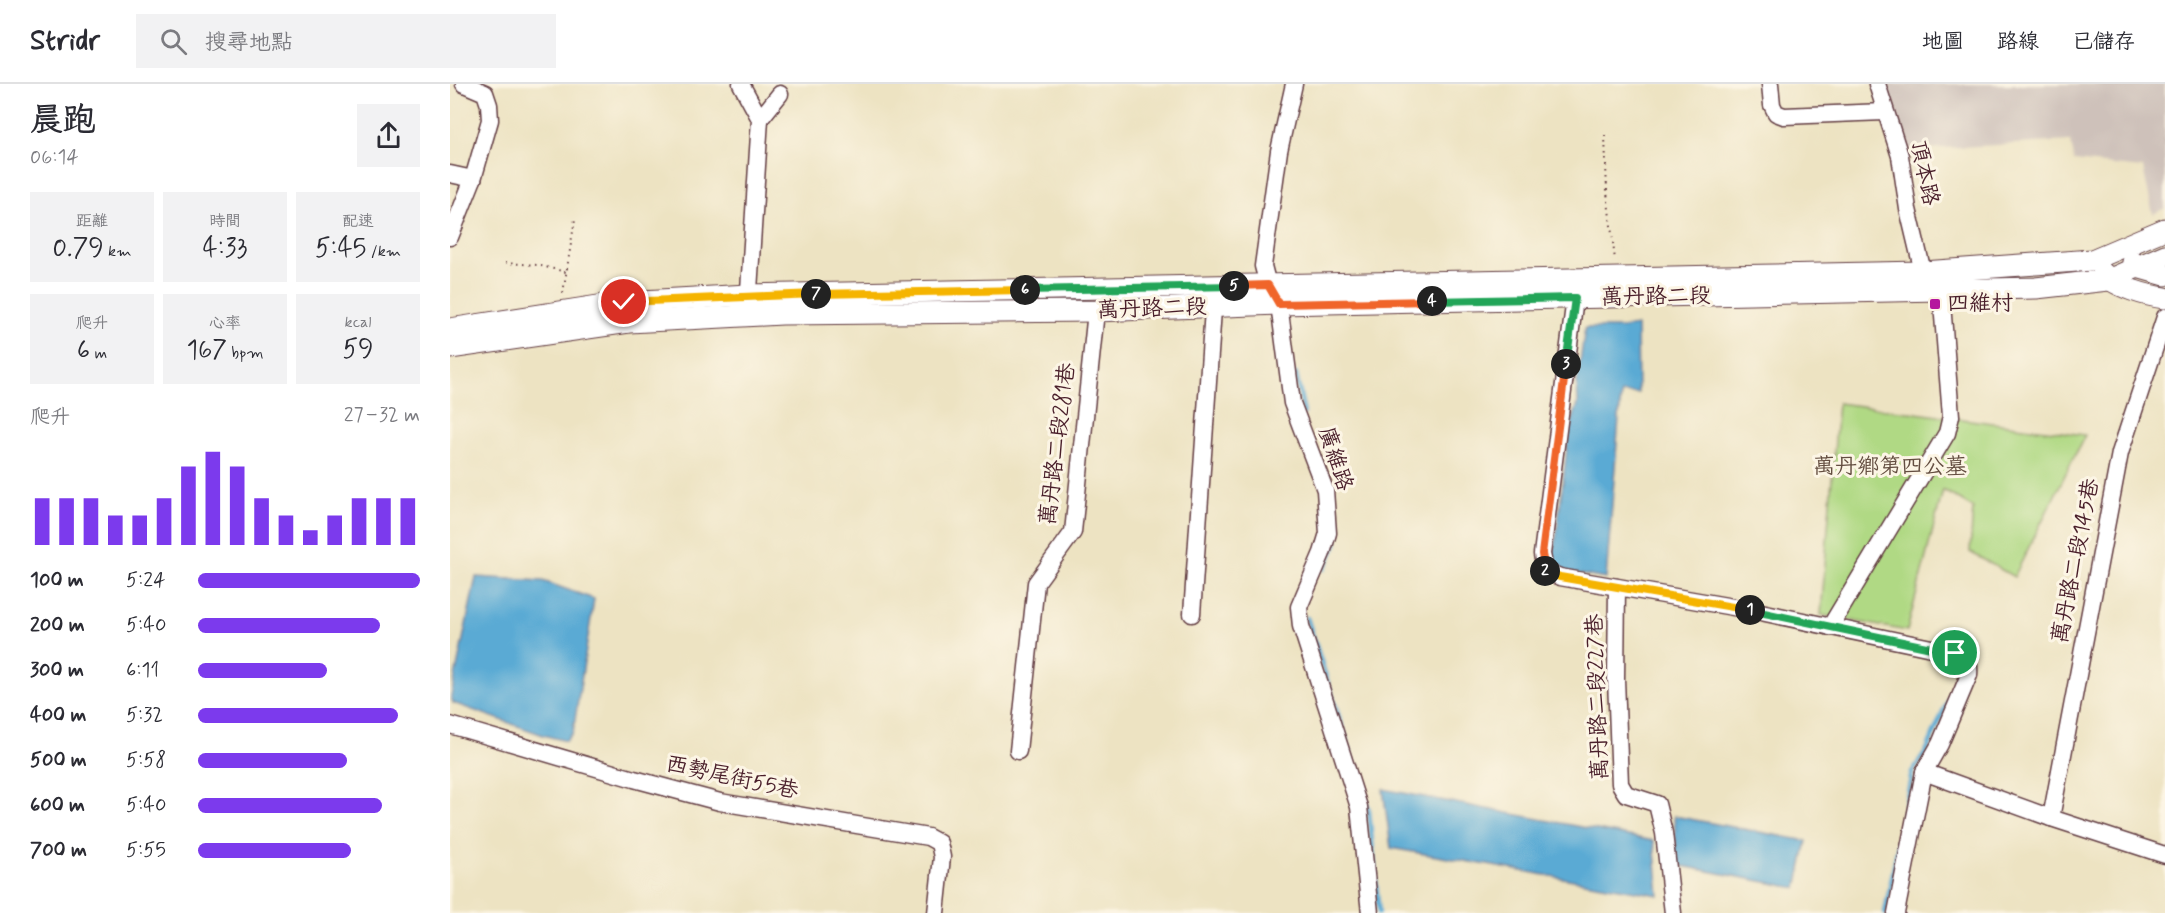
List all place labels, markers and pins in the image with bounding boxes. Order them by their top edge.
pin: 5 [1219,271,1249,301]
pin: 6 [1010,275,1040,305]
pin [598,276,649,327]
pin: 7 [801,279,831,309]
pin: 4 [1417,286,1447,316]
place label: 四維村 [1947,290,2013,318]
marker: 四維村 [1928,297,1942,311]
pin: 3 [1551,349,1581,379]
pin: 2 [1530,556,1560,586]
pin: 1 [1735,595,1765,625]
pin [1929,627,1980,678]

